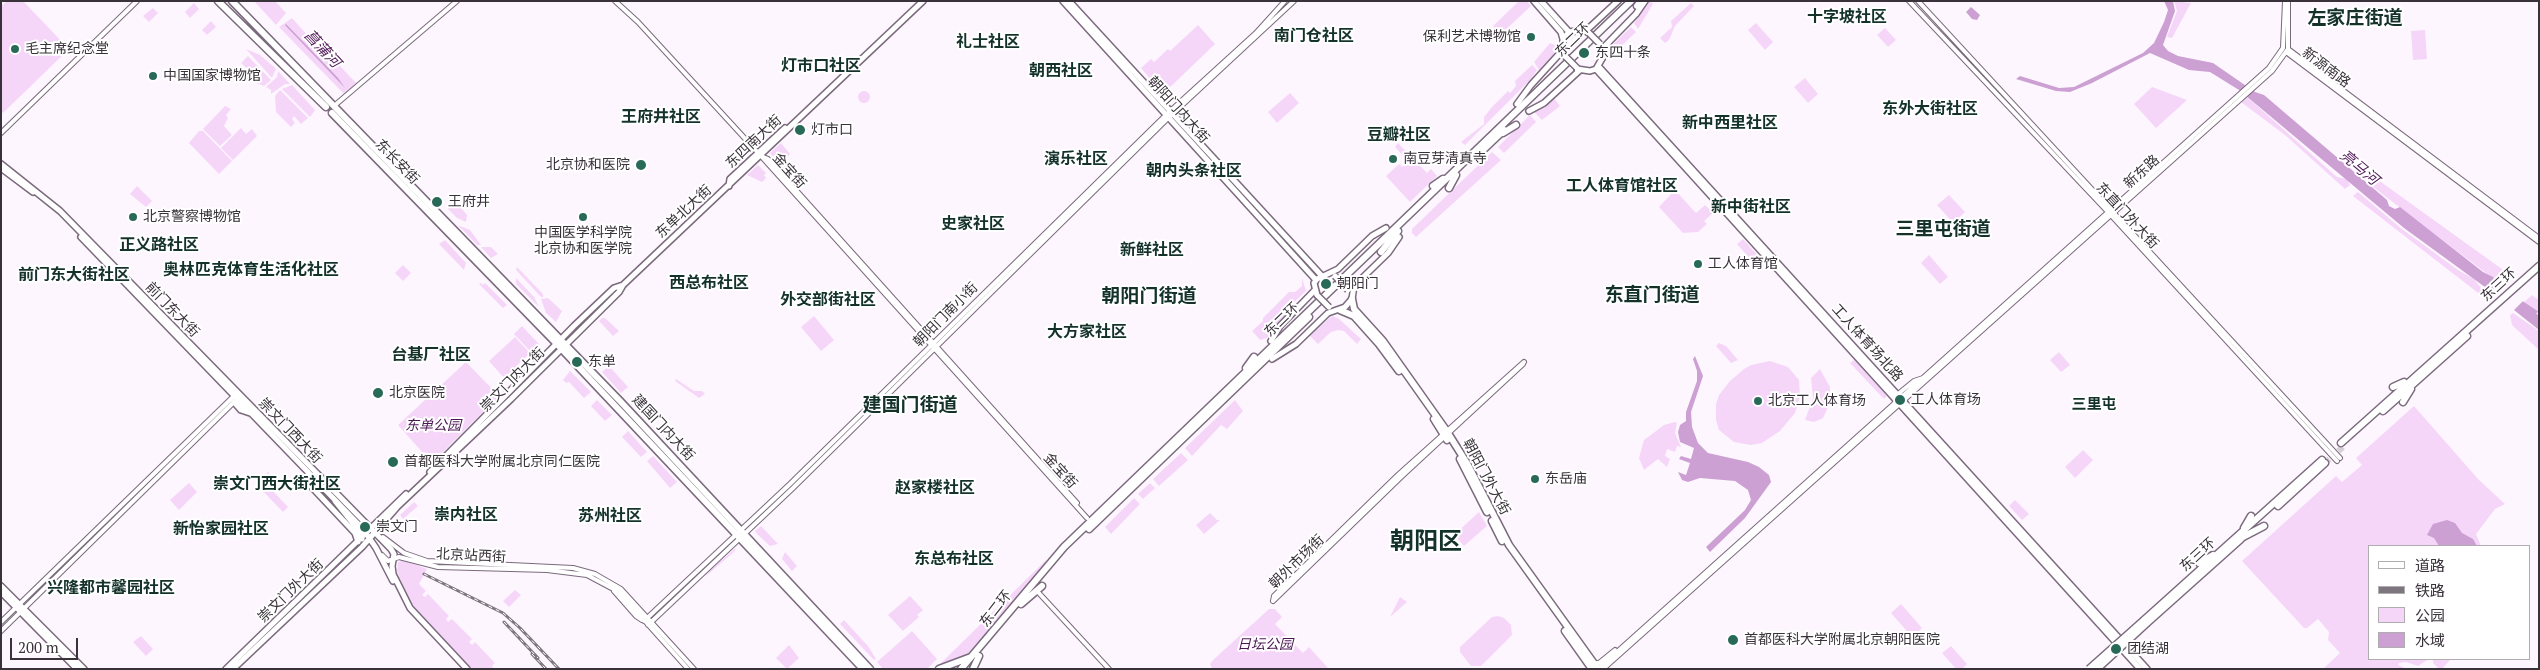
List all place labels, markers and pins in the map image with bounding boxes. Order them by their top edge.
place label: 保利艺术博物馆 [1423,29,1521,45]
marker: 保利艺术博物馆 [1525,31,1537,43]
place label: 毛主席纪念堂 [25,41,109,57]
marker: 毛主席纪念堂 [9,43,21,55]
place label: 东四十条 [1595,45,1651,61]
marker: 东四十条 [1577,46,1591,60]
place label: 中国国家博物馆 [163,68,261,84]
marker: 中国国家博物馆 [147,70,159,82]
place label: 灯市口 [811,122,853,138]
marker: 灯市口 [793,123,807,137]
place label: 南豆芽清真寺 [1403,151,1487,167]
marker: 南豆芽清真寺 [1387,153,1399,165]
place label: 北京协和医院 [546,157,630,173]
marker: 北京协和医院 [634,158,648,172]
place label: 王府井 [448,194,490,210]
marker: 王府井 [430,195,444,209]
place label: 北京警察博物馆 [143,209,241,225]
marker: 北京警察博物馆 [127,211,139,223]
marker: 中国医学科学院 北京协和医学院 [577,211,589,223]
place label: 中国医学科学院 北京协和医学院 [534,225,632,258]
place label: 工人体育馆 [1708,256,1778,272]
marker: 工人体育馆 [1692,258,1704,270]
place label: 朝阳门 [1337,276,1379,292]
marker: 朝阳门 [1319,277,1333,291]
place label: 东单 [588,354,616,370]
marker: 东单 [570,355,584,369]
place label: 北京医院 [389,385,445,401]
marker: 北京医院 [371,386,385,400]
place label: 工人体育场 [1911,392,1981,408]
place label: 北京工人体育场 [1768,393,1866,409]
marker: 工人体育场 [1893,393,1907,407]
marker: 北京工人体育场 [1752,395,1764,407]
place label: 首都医科大学附属北京同仁医院 [404,454,600,470]
marker: 首都医科大学附属北京同仁医院 [386,455,400,469]
place label: 东岳庙 [1545,471,1587,487]
marker: 东岳庙 [1529,473,1541,485]
place label: 崇文门 [376,519,418,535]
marker: 崇文门 [358,520,372,534]
place label: 首都医科大学附属北京朝阳医院 [1744,632,1940,648]
marker: 首都医科大学附属北京朝阳医院 [1726,633,1740,647]
place label: 团结湖 [2127,641,2169,657]
marker: 团结湖 [2109,642,2123,656]

